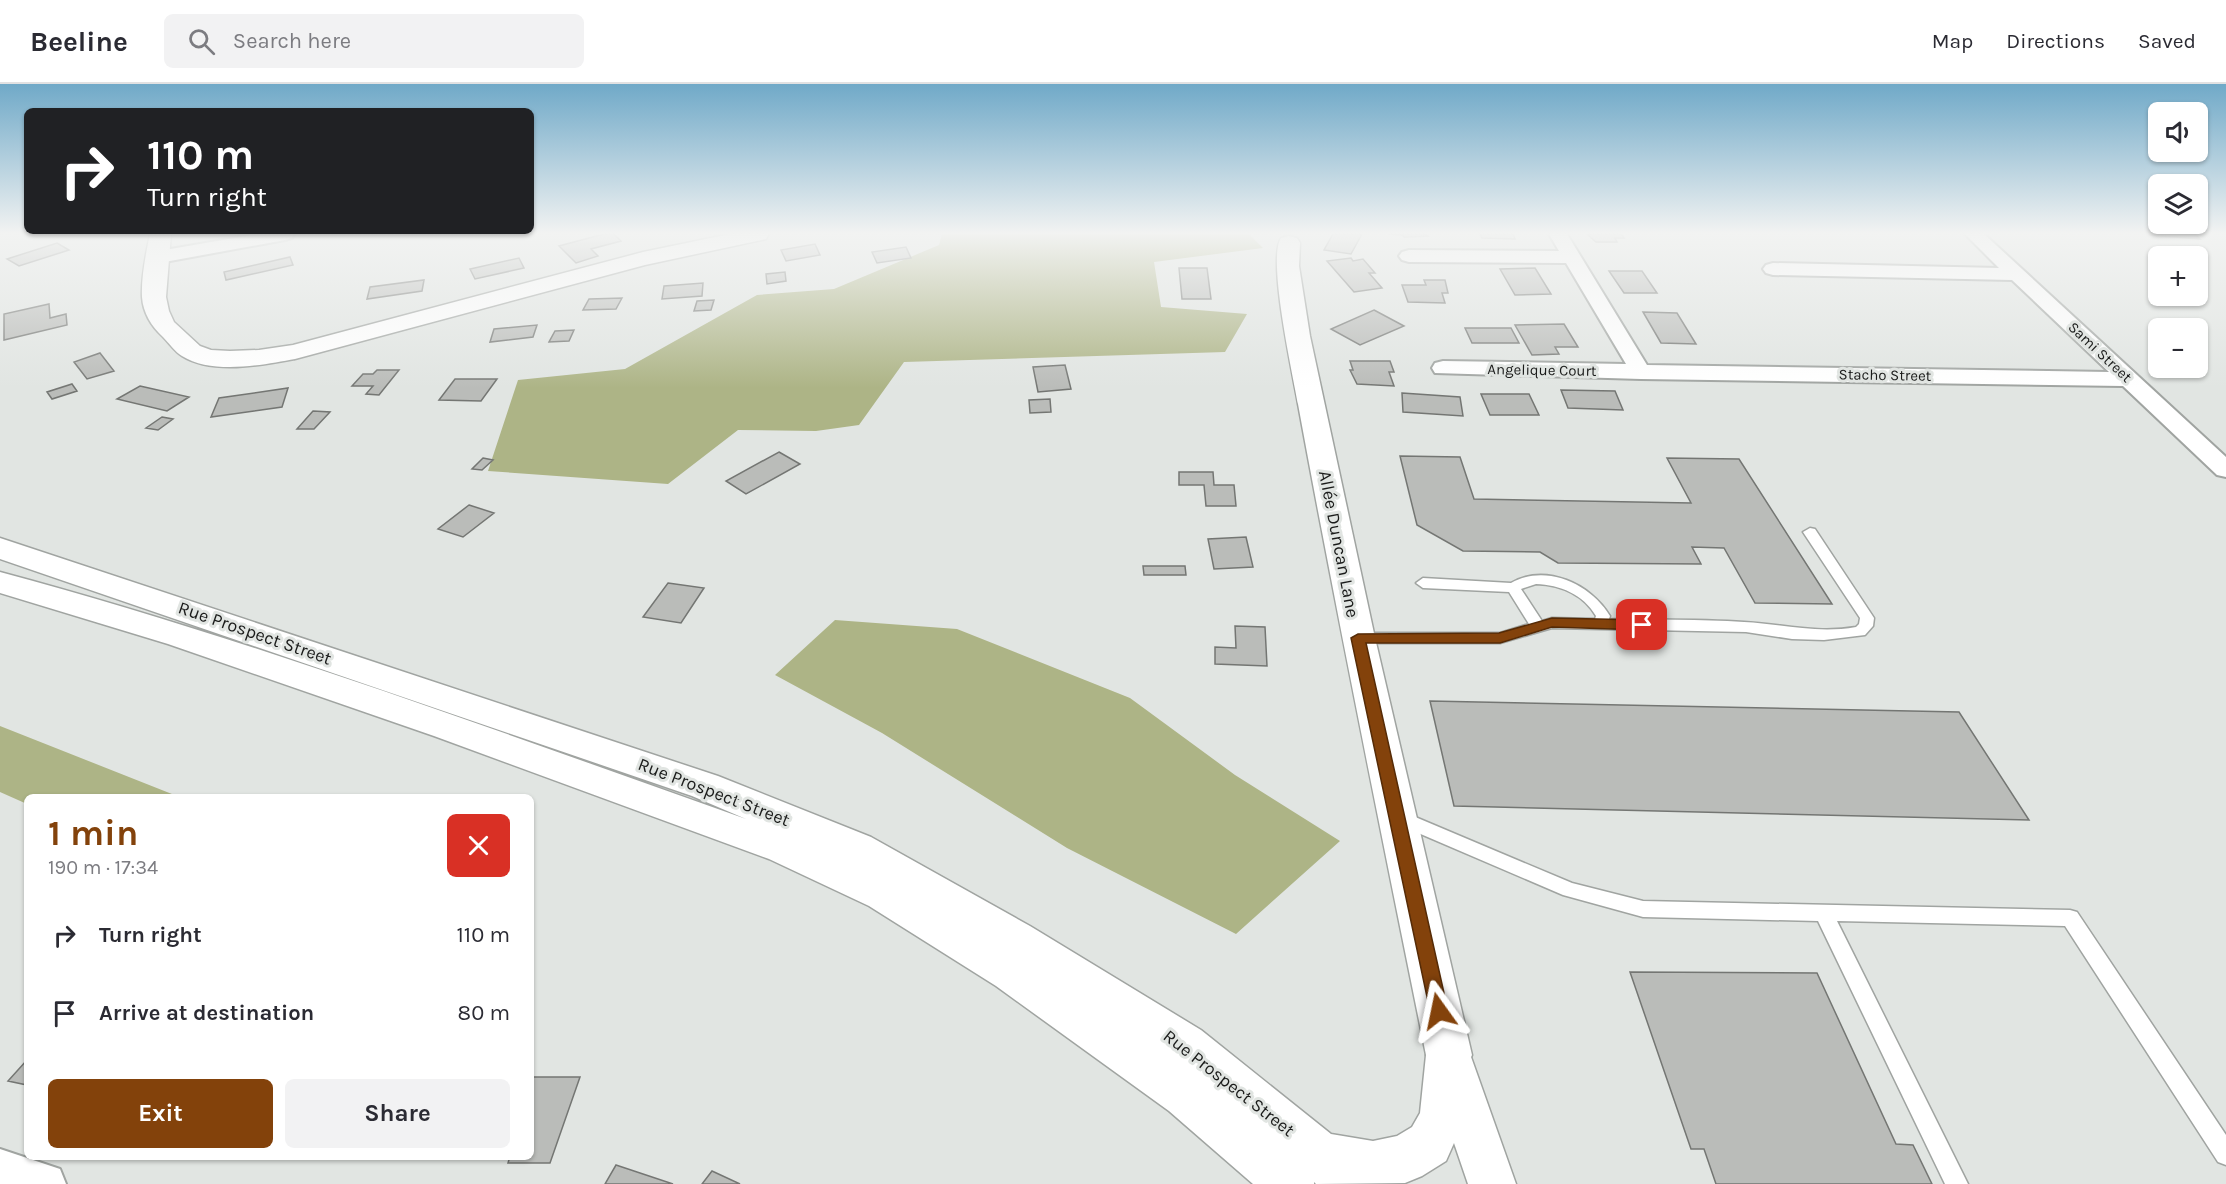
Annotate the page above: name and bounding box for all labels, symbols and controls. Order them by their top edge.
search box [164,14,584,68]
text: Beeline [30,25,128,58]
icon: search [185,25,218,58]
text: Search here [233,28,351,54]
text: Map [1932,29,1973,53]
text: Directions [2006,29,2105,53]
text: Saved [2138,29,2196,53]
map controls [2148,102,2208,378]
button: sound [2148,102,2208,162]
text: 110 m [147,130,254,180]
icon: right [48,132,126,210]
button: layers [2148,174,2208,234]
text: Turn right [147,181,267,213]
button: + [2148,246,2208,306]
street label: Sami Street [2064,318,2136,386]
button: − [2148,318,2208,378]
street label: Angelique Court [1487,360,1597,380]
street label: Stacho Street [1838,365,1932,385]
street label: Allée Duncan Lane [1314,468,1364,620]
street label: Rue Prospect Street [175,596,335,670]
pin [1616,599,1667,650]
icon: arrive [1625,608,1658,641]
street label: Rue Prospect Street [635,753,793,831]
text: 1 min [48,812,138,854]
button: close [447,814,510,877]
text: 190 m · 17:34 [48,856,158,879]
icon: right [48,919,81,952]
text: Turn right [99,922,202,948]
text: 110 m [457,922,510,948]
position arrow [1407,979,1471,1043]
icon: arrive [48,997,81,1030]
text: Arrive at destination [99,1000,314,1026]
text: 80 m [458,1000,510,1026]
street label: Rue Prospect Street [1159,1025,1299,1141]
button: Exit [48,1079,273,1148]
button: Share [285,1079,510,1148]

